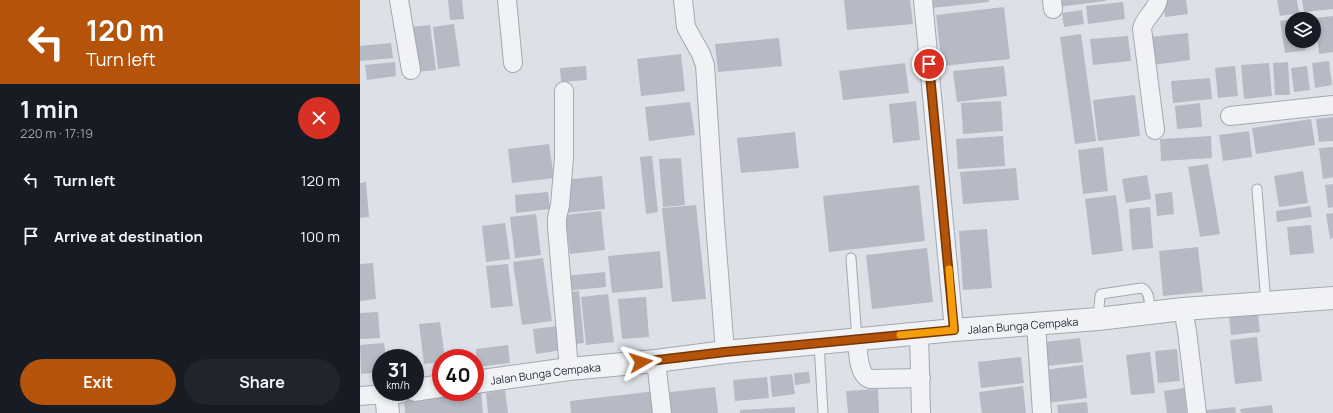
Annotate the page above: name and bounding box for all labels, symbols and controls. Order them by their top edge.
text: 120 m [86,11,164,49]
map controls [1285,12,1321,48]
button: layers [1285,12,1321,48]
icon: left [20,16,72,68]
text: Turn left [86,47,156,71]
pin [912,47,946,81]
icon: arrive [918,53,940,75]
text: 1 min [20,92,79,125]
button: close [298,97,340,139]
text: 220 m · 17:19 [20,124,93,142]
icon: left [20,169,42,191]
text: Turn left [54,170,116,191]
text: 120 m [301,170,340,191]
icon: arrive [20,225,42,247]
text: Arrive at destination [54,226,203,247]
text: 100 m [300,226,340,247]
street label: Jalan Bunga Cempaka [967,313,1079,336]
position arrow [620,341,662,383]
speed limit sign: 40 [432,349,484,401]
text: 31 [388,356,408,383]
button: Exit [20,359,176,405]
button: Share [184,359,340,405]
street label: Jalan Bunga Cempaka [489,359,601,387]
text: km/h [386,378,410,392]

